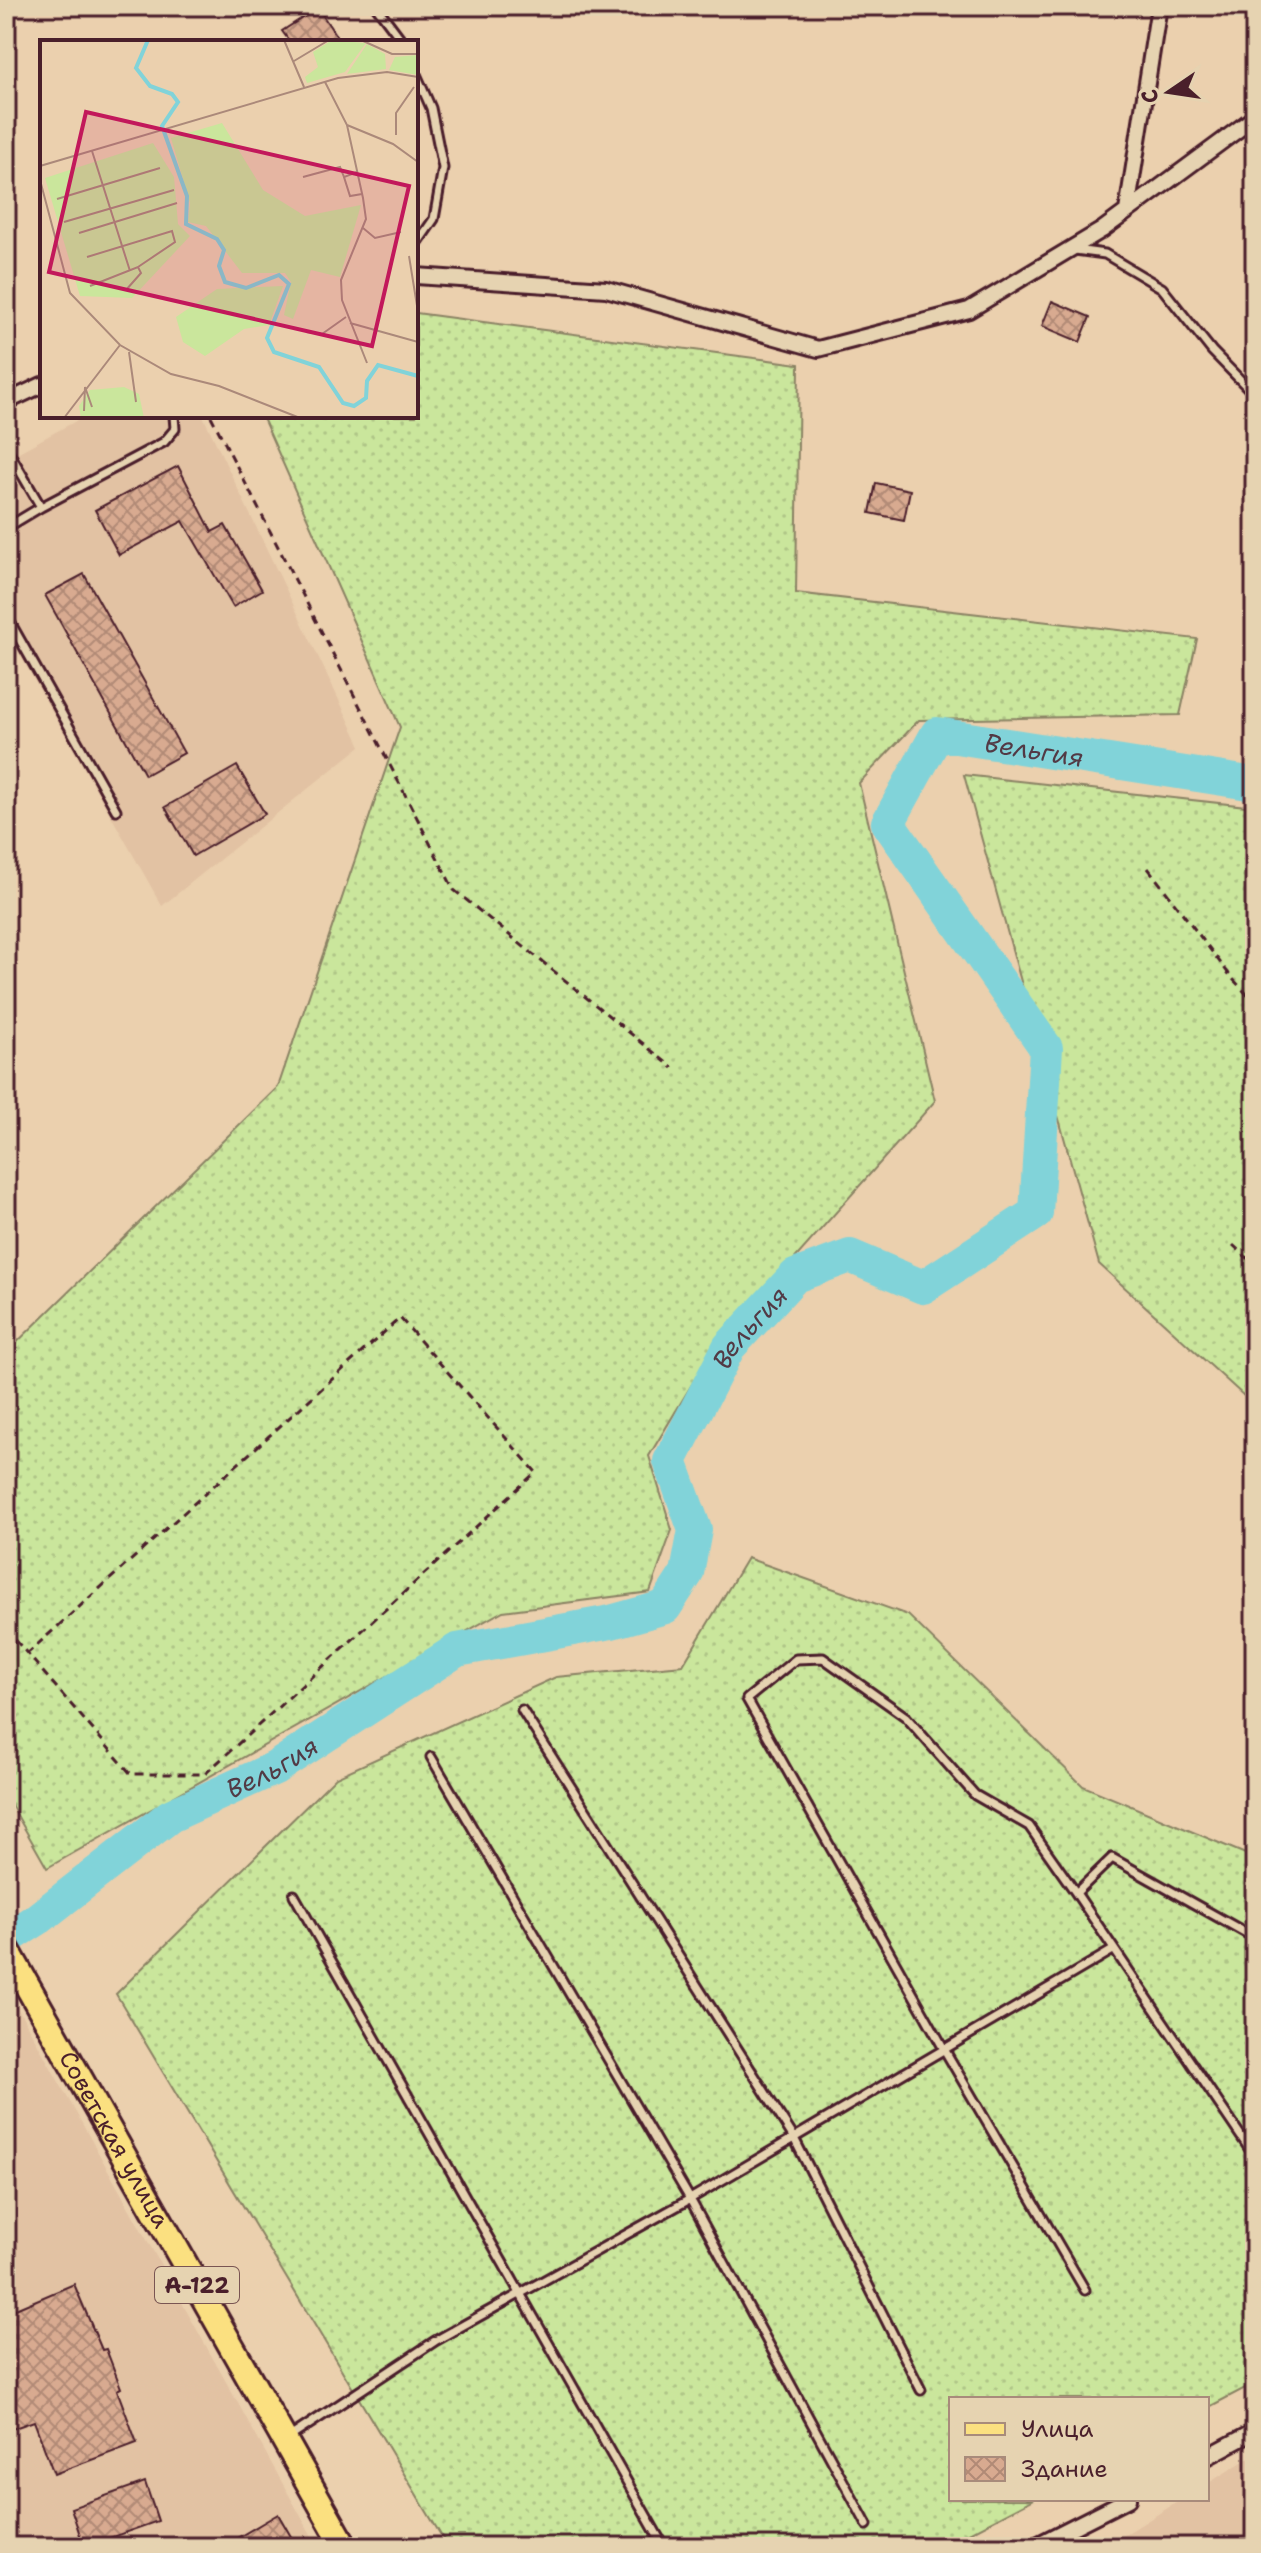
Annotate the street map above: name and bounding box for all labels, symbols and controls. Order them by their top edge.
inset map [40,40,418,418]
north arrow [1129,52,1209,132]
text: С [1134,87,1166,106]
water label: Вельгия [982,724,1086,774]
water label: Вельгия [703,1278,795,1375]
water label: Вельгия [220,1728,324,1806]
street label: Советская улица [52,2045,177,2234]
road number: А-122 [155,2267,239,2303]
legend [949,2397,1209,2501]
text: Улица [1021,2413,1094,2445]
text: Здание [1021,2453,1108,2485]

